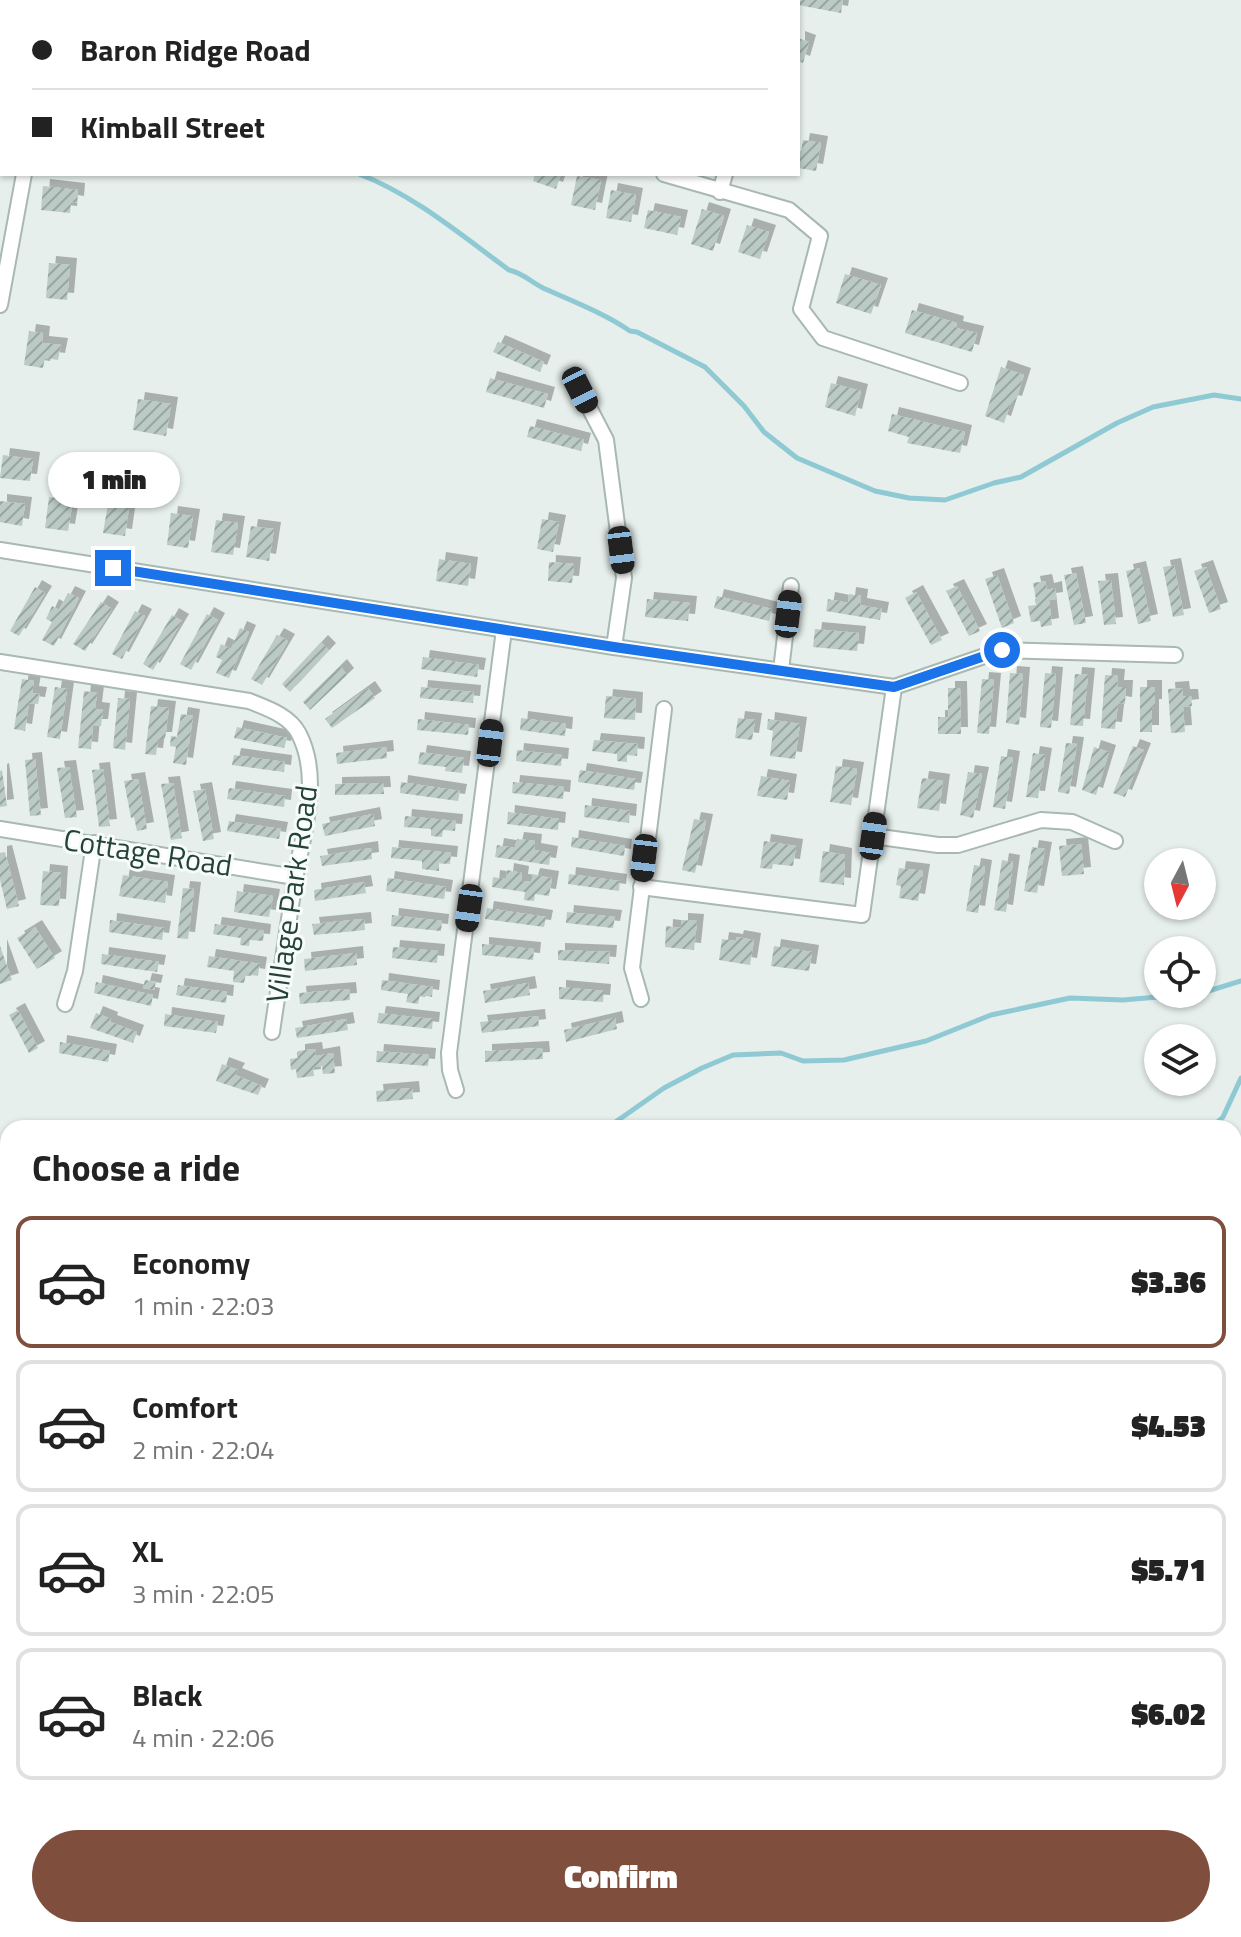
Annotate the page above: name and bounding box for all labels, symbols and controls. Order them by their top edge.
text: Baron Ridge Road [80,27,311,73]
text: Kimball Street [80,104,265,150]
car [558,363,602,417]
callout: 1 min [47,452,179,508]
text: 1 min [82,460,146,499]
car [606,525,636,575]
route end [95,550,131,586]
car [773,589,803,639]
route start [984,632,1020,668]
car [475,718,505,768]
street label: Village Park Road [253,782,329,1006]
car [858,811,888,861]
street label: Cottage Road [60,816,236,888]
car [629,833,659,883]
north arrow [1144,848,1216,920]
map controls [1144,848,1216,1096]
car [454,883,484,933]
button: locate [1144,936,1216,1008]
button: layers [1144,1024,1216,1096]
text: Choose a ride [32,1140,240,1195]
text: Economy [132,1240,250,1286]
icon: car [36,1246,108,1318]
text: $3.36 [1132,1259,1206,1305]
text: 1 min · 22:03 [132,1286,275,1325]
text: Comfort [132,1384,238,1430]
icon: car [36,1390,108,1462]
text: $4.53 [1132,1403,1206,1449]
text: 2 min · 22:04 [132,1430,275,1469]
text: XL [132,1528,163,1574]
icon: car [36,1534,108,1606]
text: $5.71 [1132,1547,1206,1593]
text: 3 min · 22:05 [132,1574,275,1613]
text: Black [132,1672,203,1718]
icon: car [36,1678,108,1750]
text: $6.02 [1132,1691,1206,1737]
text: 4 min · 22:06 [132,1718,275,1757]
button: Confirm [32,1830,1210,1922]

